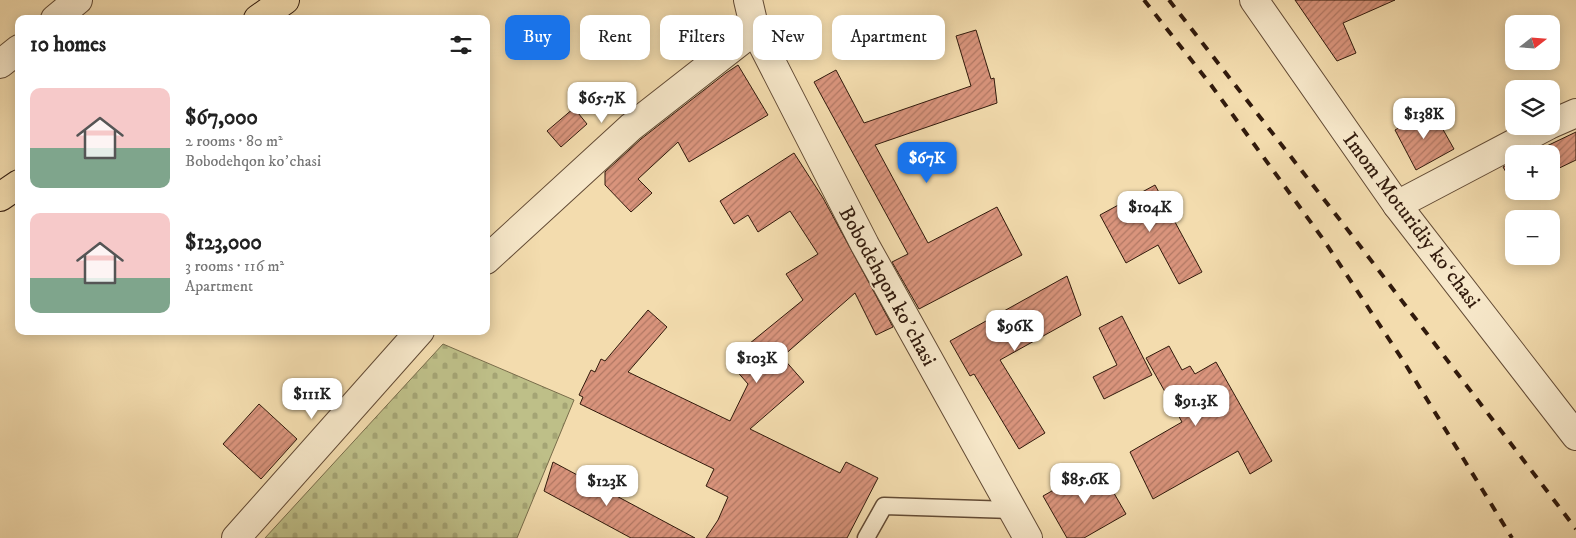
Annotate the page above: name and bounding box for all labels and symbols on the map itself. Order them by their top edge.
north arrow [1505,15,1560,70]
pin: $65.7K [561,82,643,124]
pin: $138K [1389,98,1459,140]
street label: Imom Moturidiy koʻchasi [1337,128,1486,314]
pin: $67K [897,142,957,184]
pin: $104K [1115,190,1185,233]
street label: Bobodehqon koʼchasi [832,202,942,371]
pin: $96K [985,310,1045,352]
pin: $103K [722,342,792,384]
pin: $111K [277,378,347,420]
pin: $91.3K [1155,384,1237,427]
pin: $85.6K [1044,462,1126,505]
pin: $123K [572,464,642,507]

